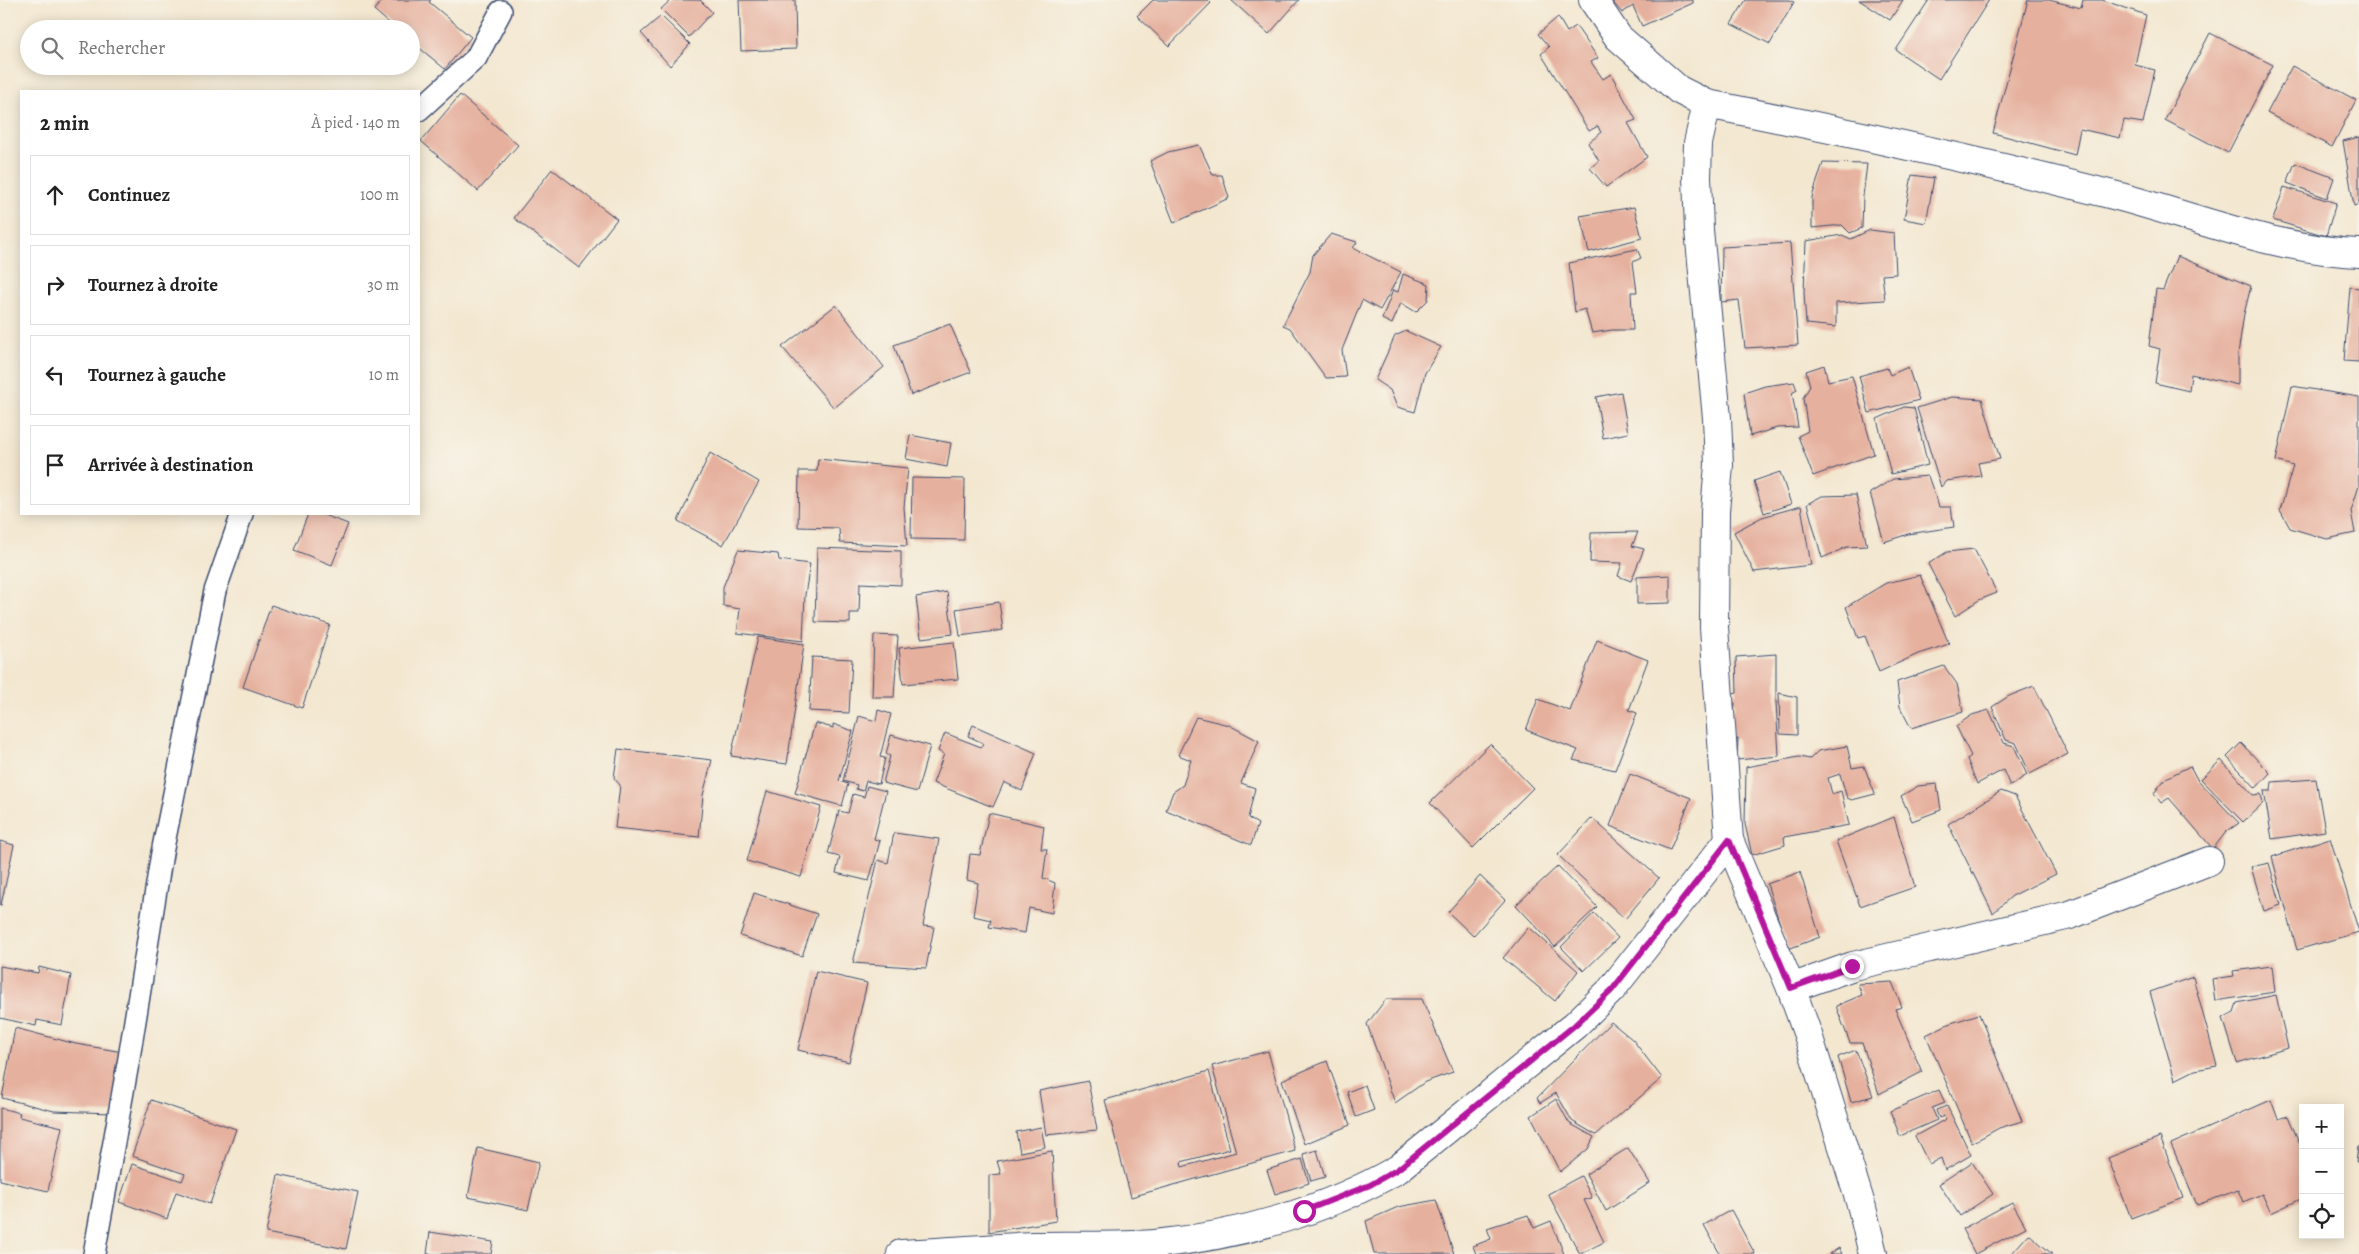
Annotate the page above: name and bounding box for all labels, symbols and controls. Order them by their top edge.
search box [20,20,420,75]
icon: search [38,34,66,62]
text: Rechercher [78,35,165,61]
text: 2 min [40,109,89,137]
text: À pied · 140 m [312,112,400,134]
icon: ahead [41,181,69,209]
text: Continuez [88,182,170,208]
text: 100 m [360,184,399,206]
icon: right [41,271,69,299]
text: Tournez à droite [88,272,218,298]
text: 30 m [367,274,399,296]
icon: left [41,361,69,389]
text: Tournez à gauche [88,362,226,388]
text: 10 m [369,364,399,386]
icon: arrive [41,451,69,479]
text: Arrivée à destination [88,452,253,478]
route end [1841,955,1864,978]
map controls [2299,1104,2344,1239]
button: + [2299,1104,2344,1149]
button: − [2299,1149,2344,1194]
button: locate [2299,1194,2344,1239]
route start [1293,1200,1316,1223]

